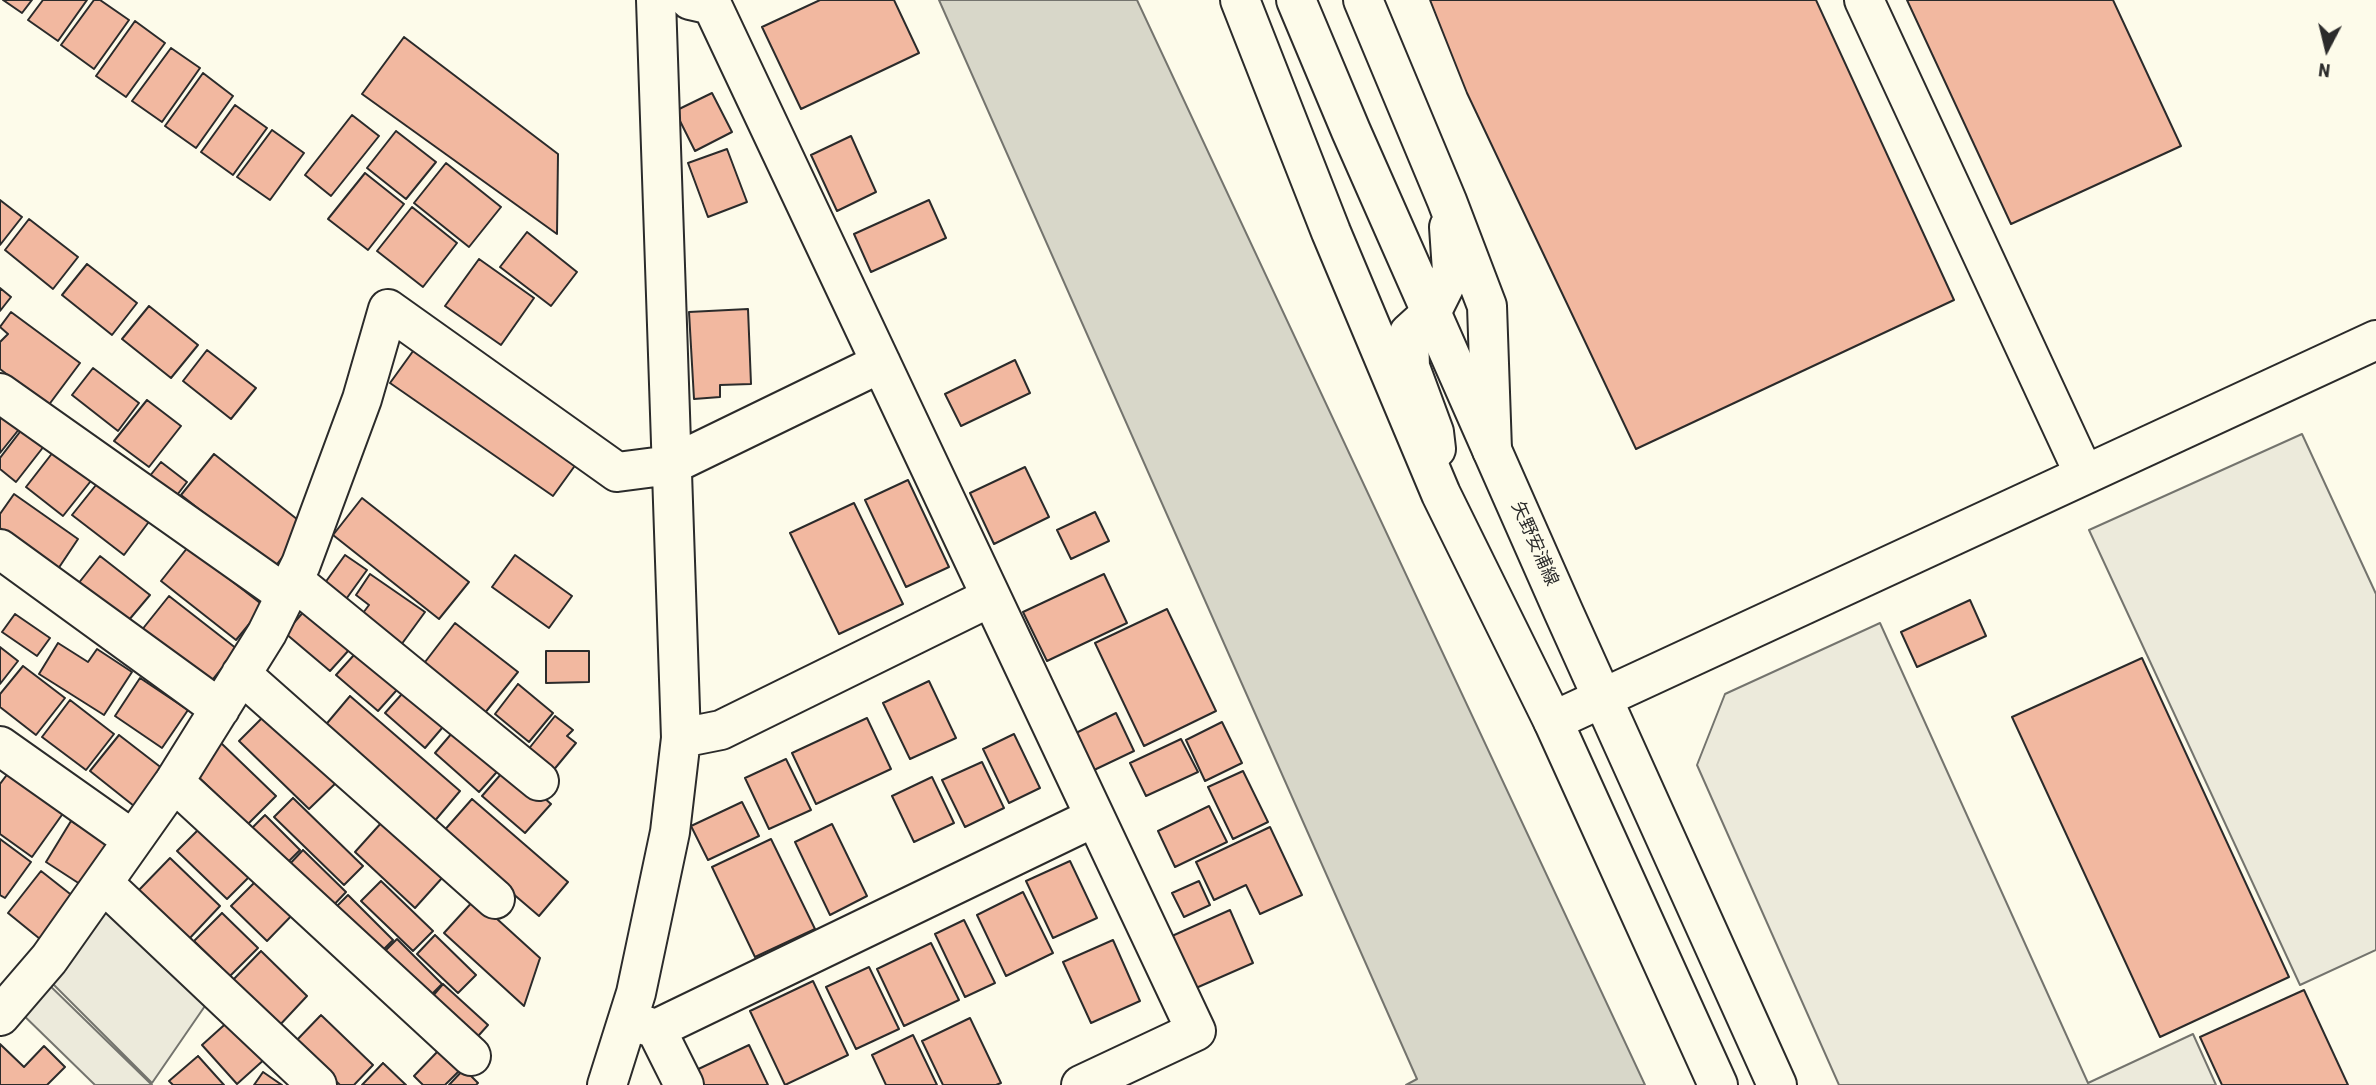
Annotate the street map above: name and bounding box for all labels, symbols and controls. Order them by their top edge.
north arrow [2292,14,2362,84]
text: N [2317,58,2332,82]
street label: 矢野安浦線 [1506,498,1562,590]

